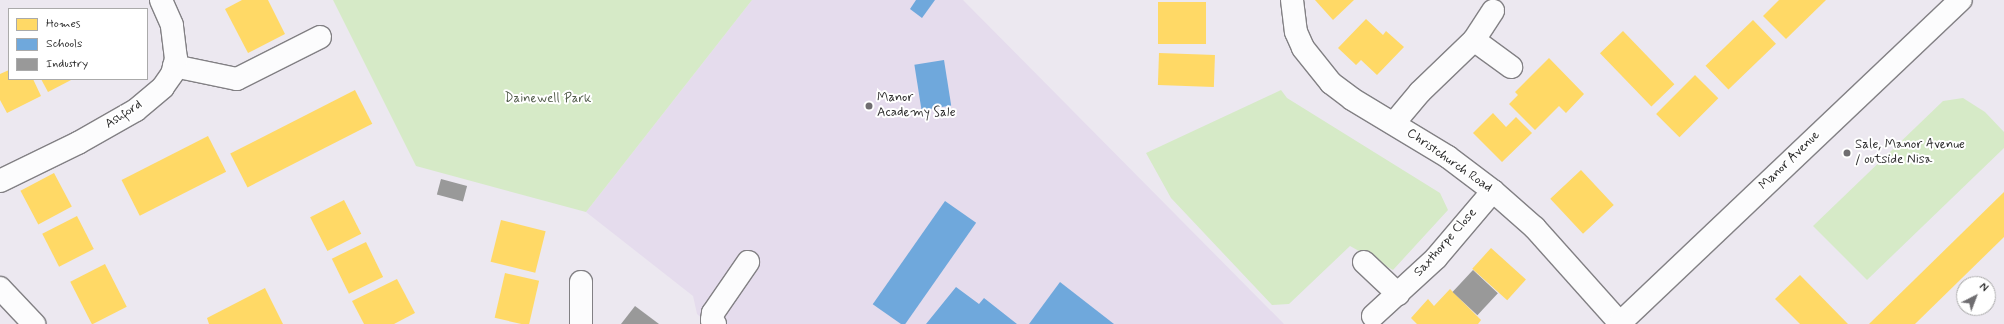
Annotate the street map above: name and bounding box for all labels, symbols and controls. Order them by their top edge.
legend [8,8,148,80]
text: Homes [46,16,81,32]
text: Schools [46,36,82,52]
text: Industry [46,56,88,72]
park label: Dainewell Park [506,91,590,107]
place label: Manor Academy Sale [877,91,957,122]
street label: Ashford [103,97,145,133]
marker: Manor Academy Sale [864,101,874,111]
street label: Christchurch Road [1403,126,1495,196]
street label: Manor Avenue [1756,127,1824,195]
place label: Sale, Manor Avenue / outside Nisa [1855,138,1965,169]
marker: Sale, Manor Avenue / outside Nisa [1842,148,1852,158]
street label: Saxthorpe Close [1411,206,1481,280]
north arrow [1956,276,1996,316]
text: N [1976,280,1991,295]

